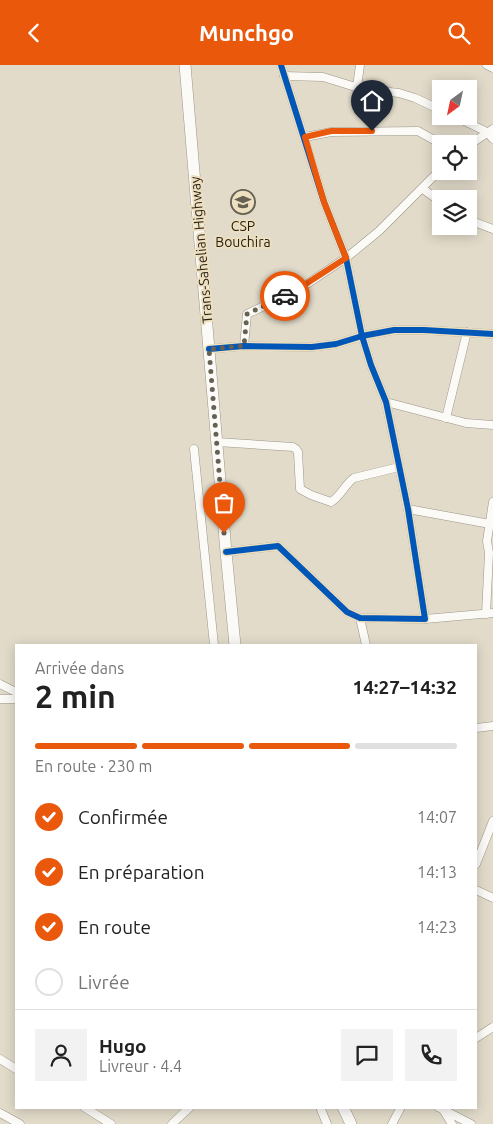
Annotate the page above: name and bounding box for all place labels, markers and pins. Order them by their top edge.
pin [351,80,393,131]
school or university icon: CSP Bouchira [230,189,256,215]
place label: CSP Bouchira [215,218,271,250]
pin [203,482,245,533]

